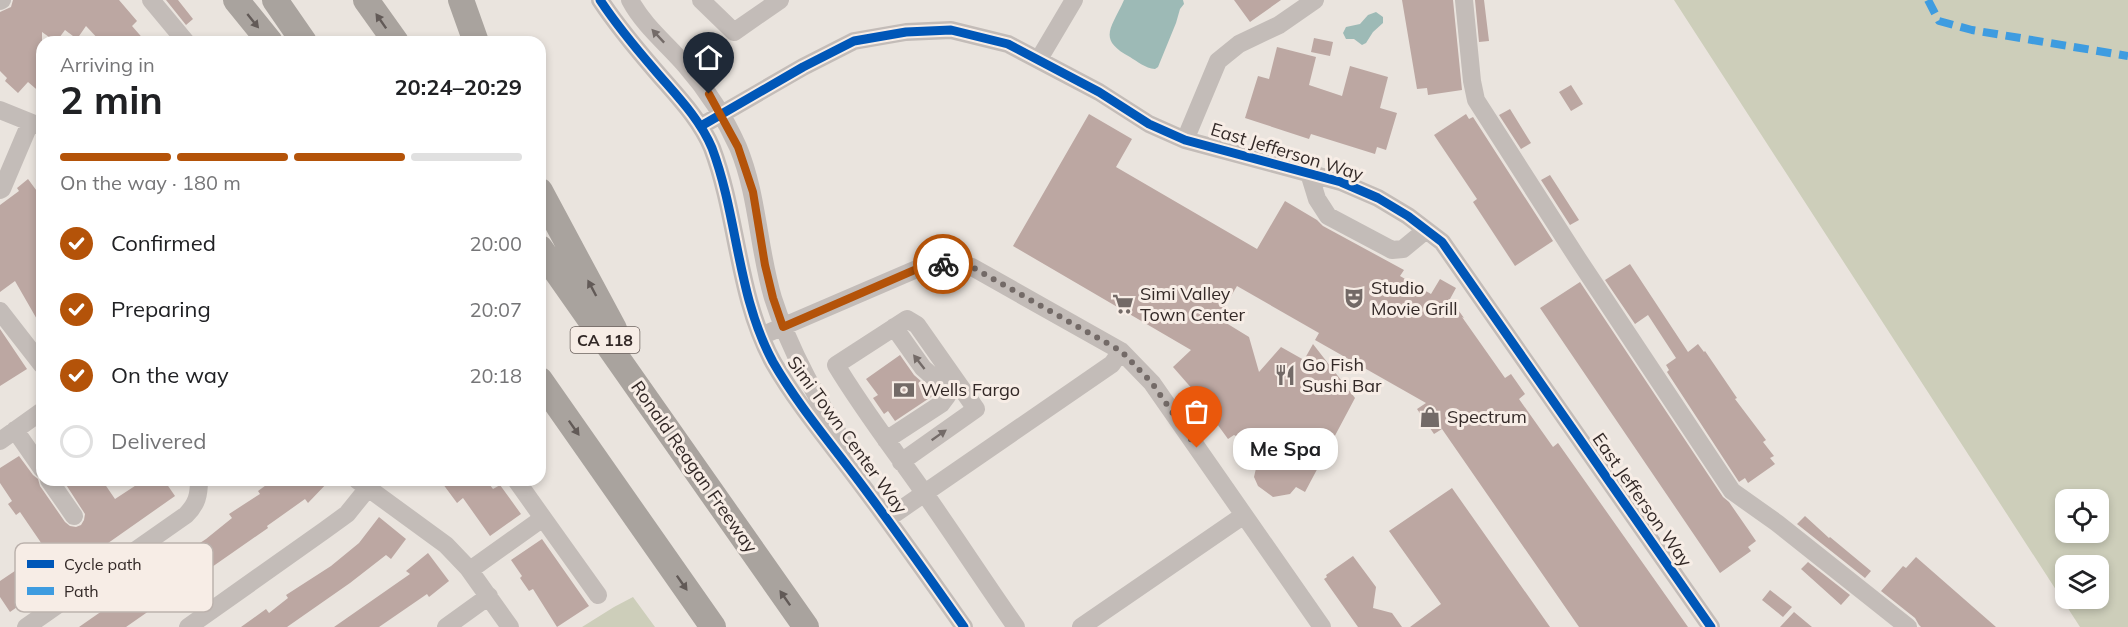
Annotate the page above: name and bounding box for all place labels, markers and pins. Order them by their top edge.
pin [683,32,734,94]
place label: Studio Movie Grill [1371,276,1457,320]
place label: Simi Valley Town Center [1140,282,1246,326]
theatre icon: Studio Movie Grill [1342,286,1366,310]
supermarket icon: Simi Valley Town Center [1111,292,1135,316]
place label: Go Fish Sushi Bar [1302,353,1382,397]
restaurant icon: Go Fish Sushi Bar [1273,363,1297,387]
bank icon: Wells Fargo [892,378,916,402]
place label: Wells Fargo [921,378,1020,401]
pin [1171,386,1222,448]
shop icon: Spectrum [1418,405,1442,429]
place label: Spectrum [1447,405,1527,428]
callout: Me Spa [1233,427,1338,469]

